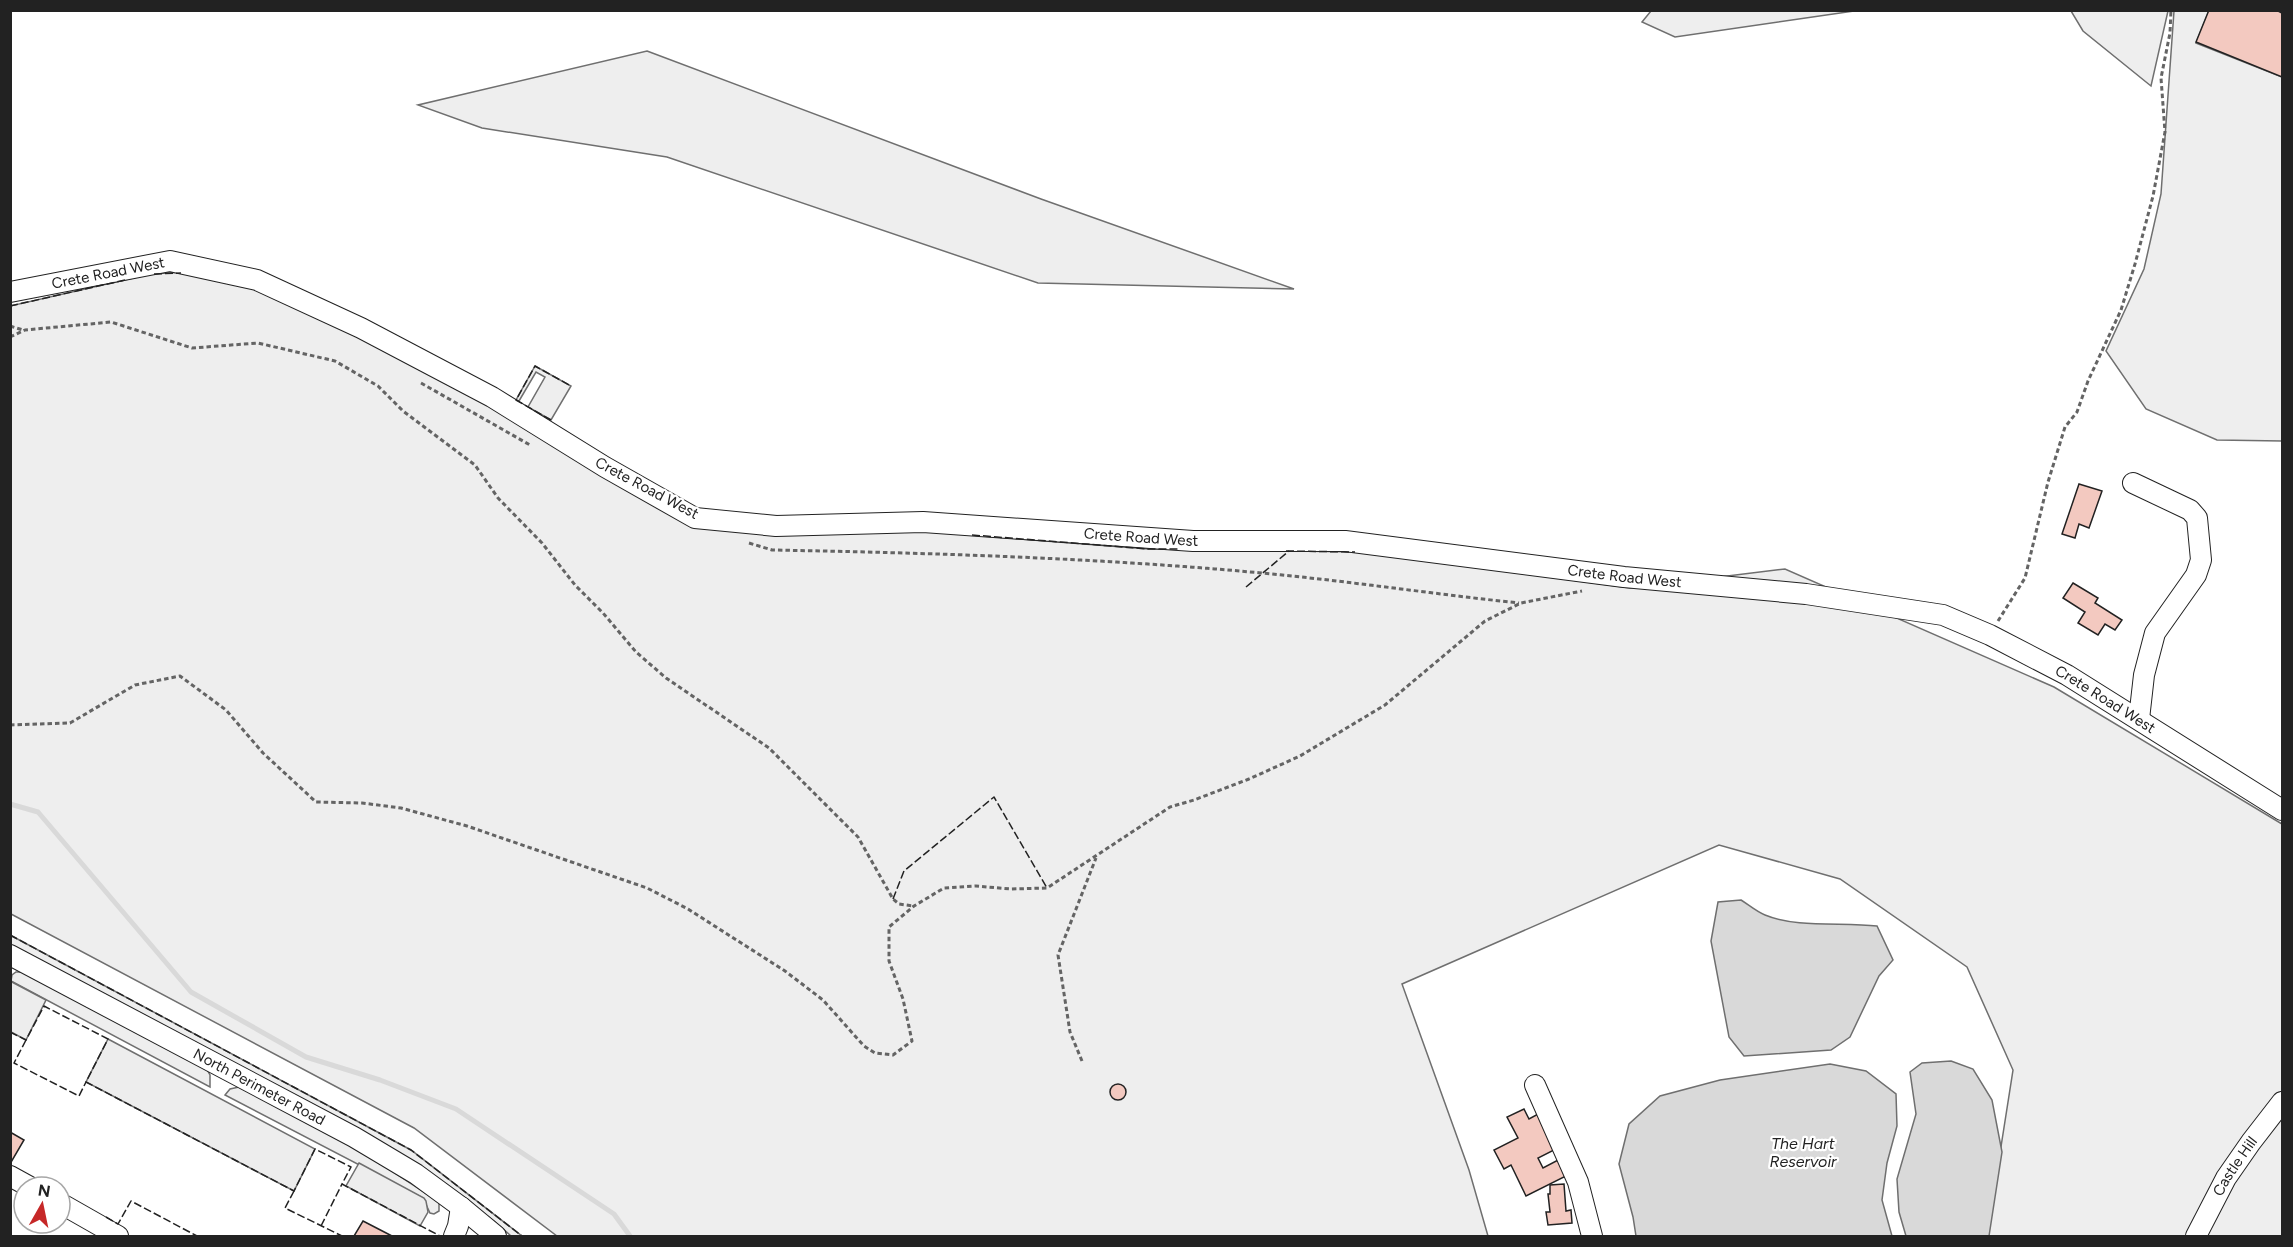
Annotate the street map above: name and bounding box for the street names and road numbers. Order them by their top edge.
street label: Crete Road West [50,253,166,293]
street label: Crete Road West [592,453,702,523]
street label: Crete Road West [1083,524,1199,550]
street label: Crete Road West [1567,561,1683,591]
street label: Crete Road West [2052,661,2159,737]
street label: North Perimeter Road [190,1045,328,1129]
street label: Castle Hill [2209,1133,2261,1199]

